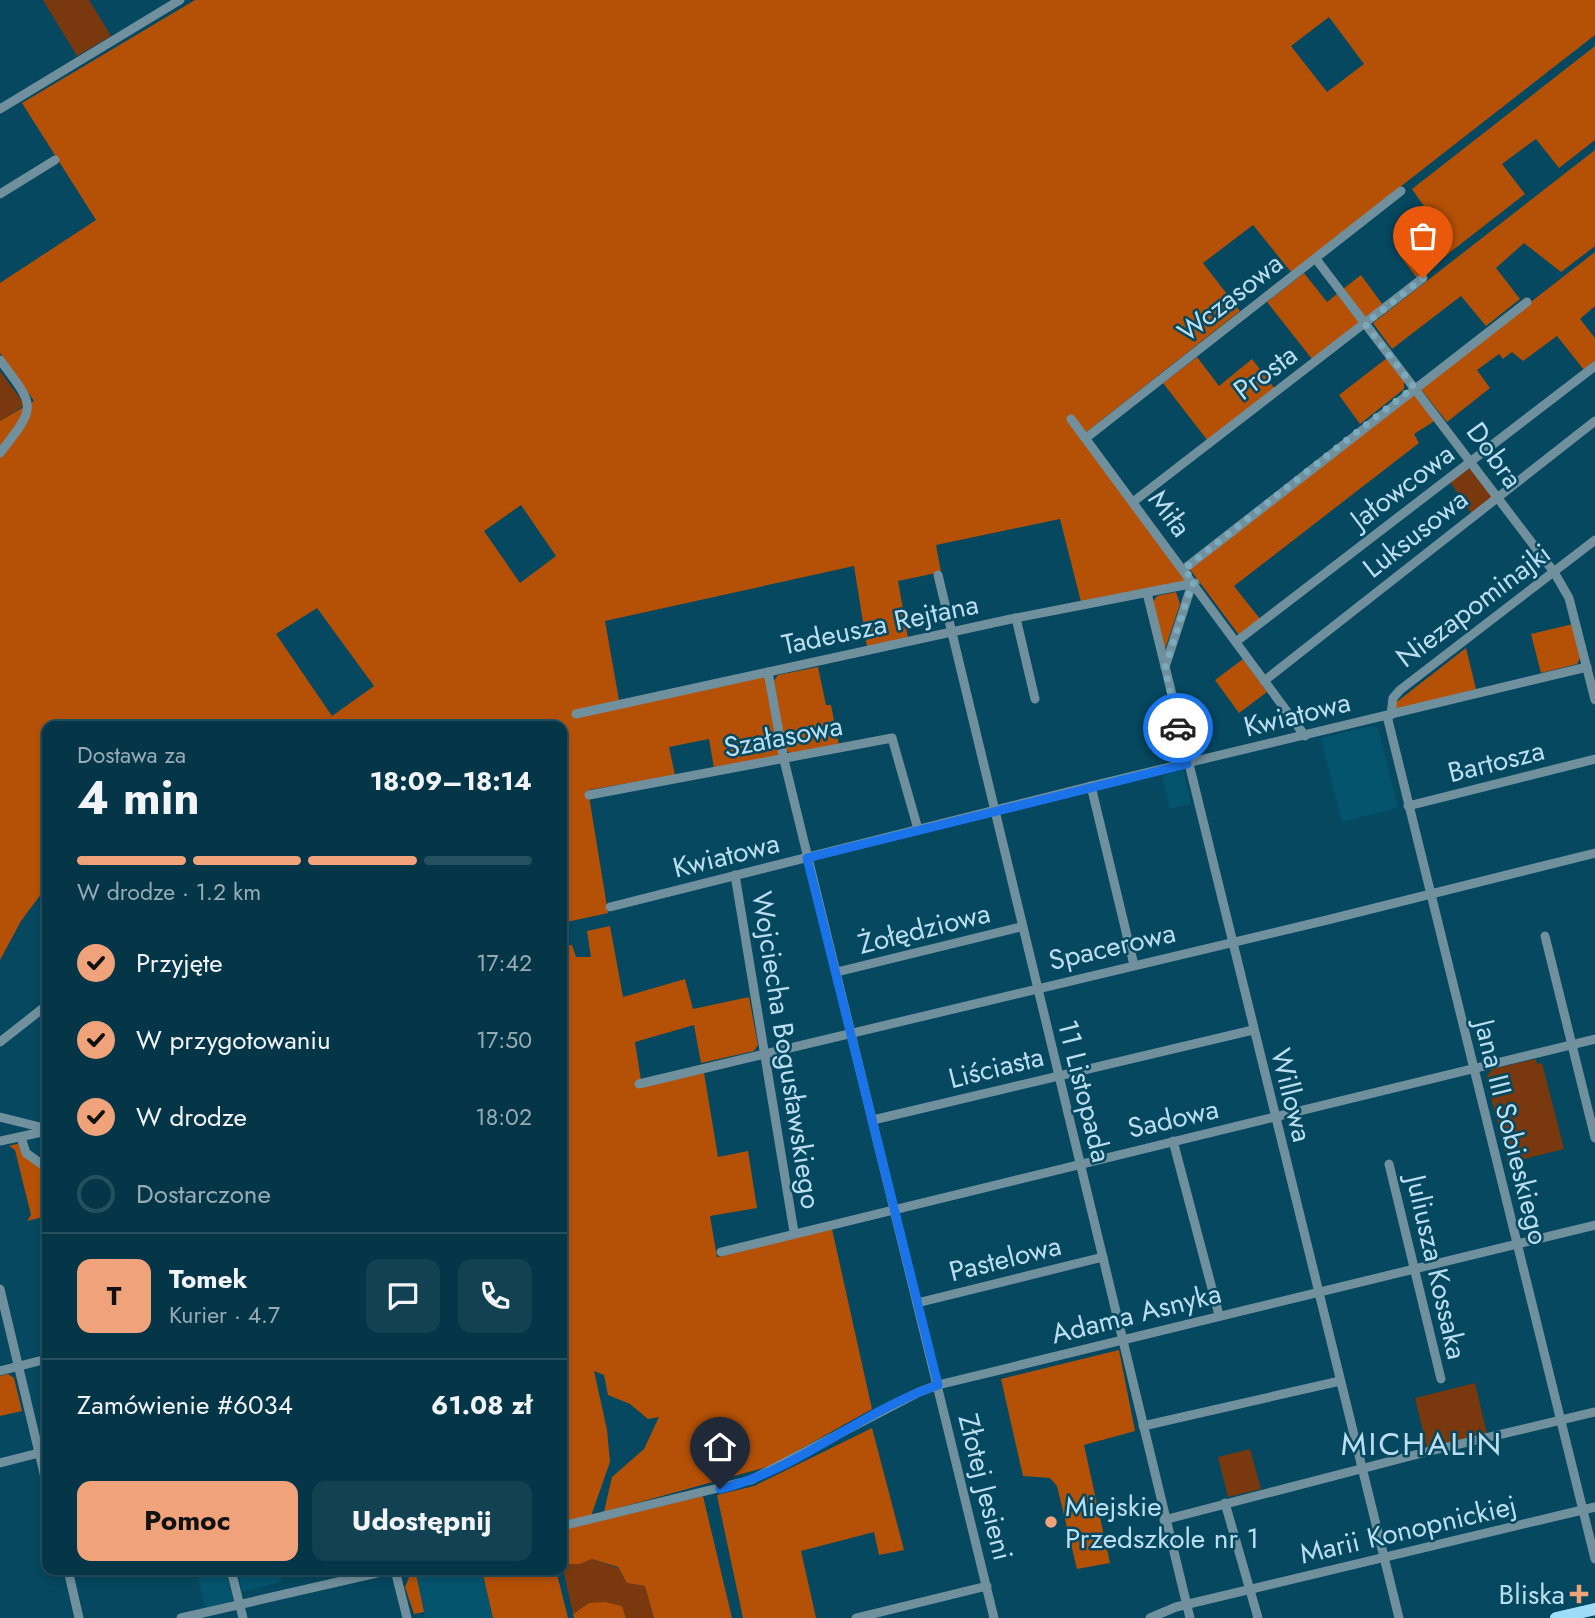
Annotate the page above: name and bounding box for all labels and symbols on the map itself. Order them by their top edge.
pin [1393,206,1453,278]
street label: Wczasowa [1169,243,1292,352]
street label: Prosta [1225,335,1306,410]
street label: Dobra [1456,414,1533,497]
street label: Jałowcowa [1338,434,1463,542]
street label: Luksusowa [1354,479,1477,588]
street label: Miła [1138,481,1201,546]
street label: Niezapominajki [1387,534,1559,677]
street label: Tadeusza Rejtana [778,584,982,665]
street label: Kwiatowa [1240,681,1355,747]
courier [1143,693,1213,763]
street label: Szałasowa [720,705,846,768]
street label: Bartosza [1443,730,1549,793]
street label: Kwiatowa [669,822,784,888]
street label: Wojciecha Bogusławskiego [741,888,832,1212]
street label: Żołędziowa [854,892,995,965]
street label: Spacerowa [1045,912,1180,981]
street label: Jana III Sobieskiego [1463,1011,1559,1249]
street label: 11 Listopada [1047,1016,1122,1167]
street label: Liściasta [944,1036,1048,1099]
street label: Willowa [1260,1044,1323,1146]
street label: Sadowa [1124,1088,1223,1149]
street label: Juliusza Kossaka [1394,1167,1478,1363]
street label: Pastelowa [945,1225,1065,1292]
street label: Adama Asnyka [1047,1273,1226,1354]
street label: Złotej Jesieni [948,1410,1024,1565]
pin [690,1417,750,1489]
district label: MICHALIN [1341,1421,1503,1467]
street label: Marii Konopnickiej [1296,1485,1521,1574]
place label: Miejskie Przedszkole nr 1 [1065,1486,1259,1559]
marker: Miejskie Przedszkole nr 1 [1043,1514,1059,1530]
place label: Bliska [1499,1574,1565,1615]
marker: Bliska [1571,1586,1587,1602]

